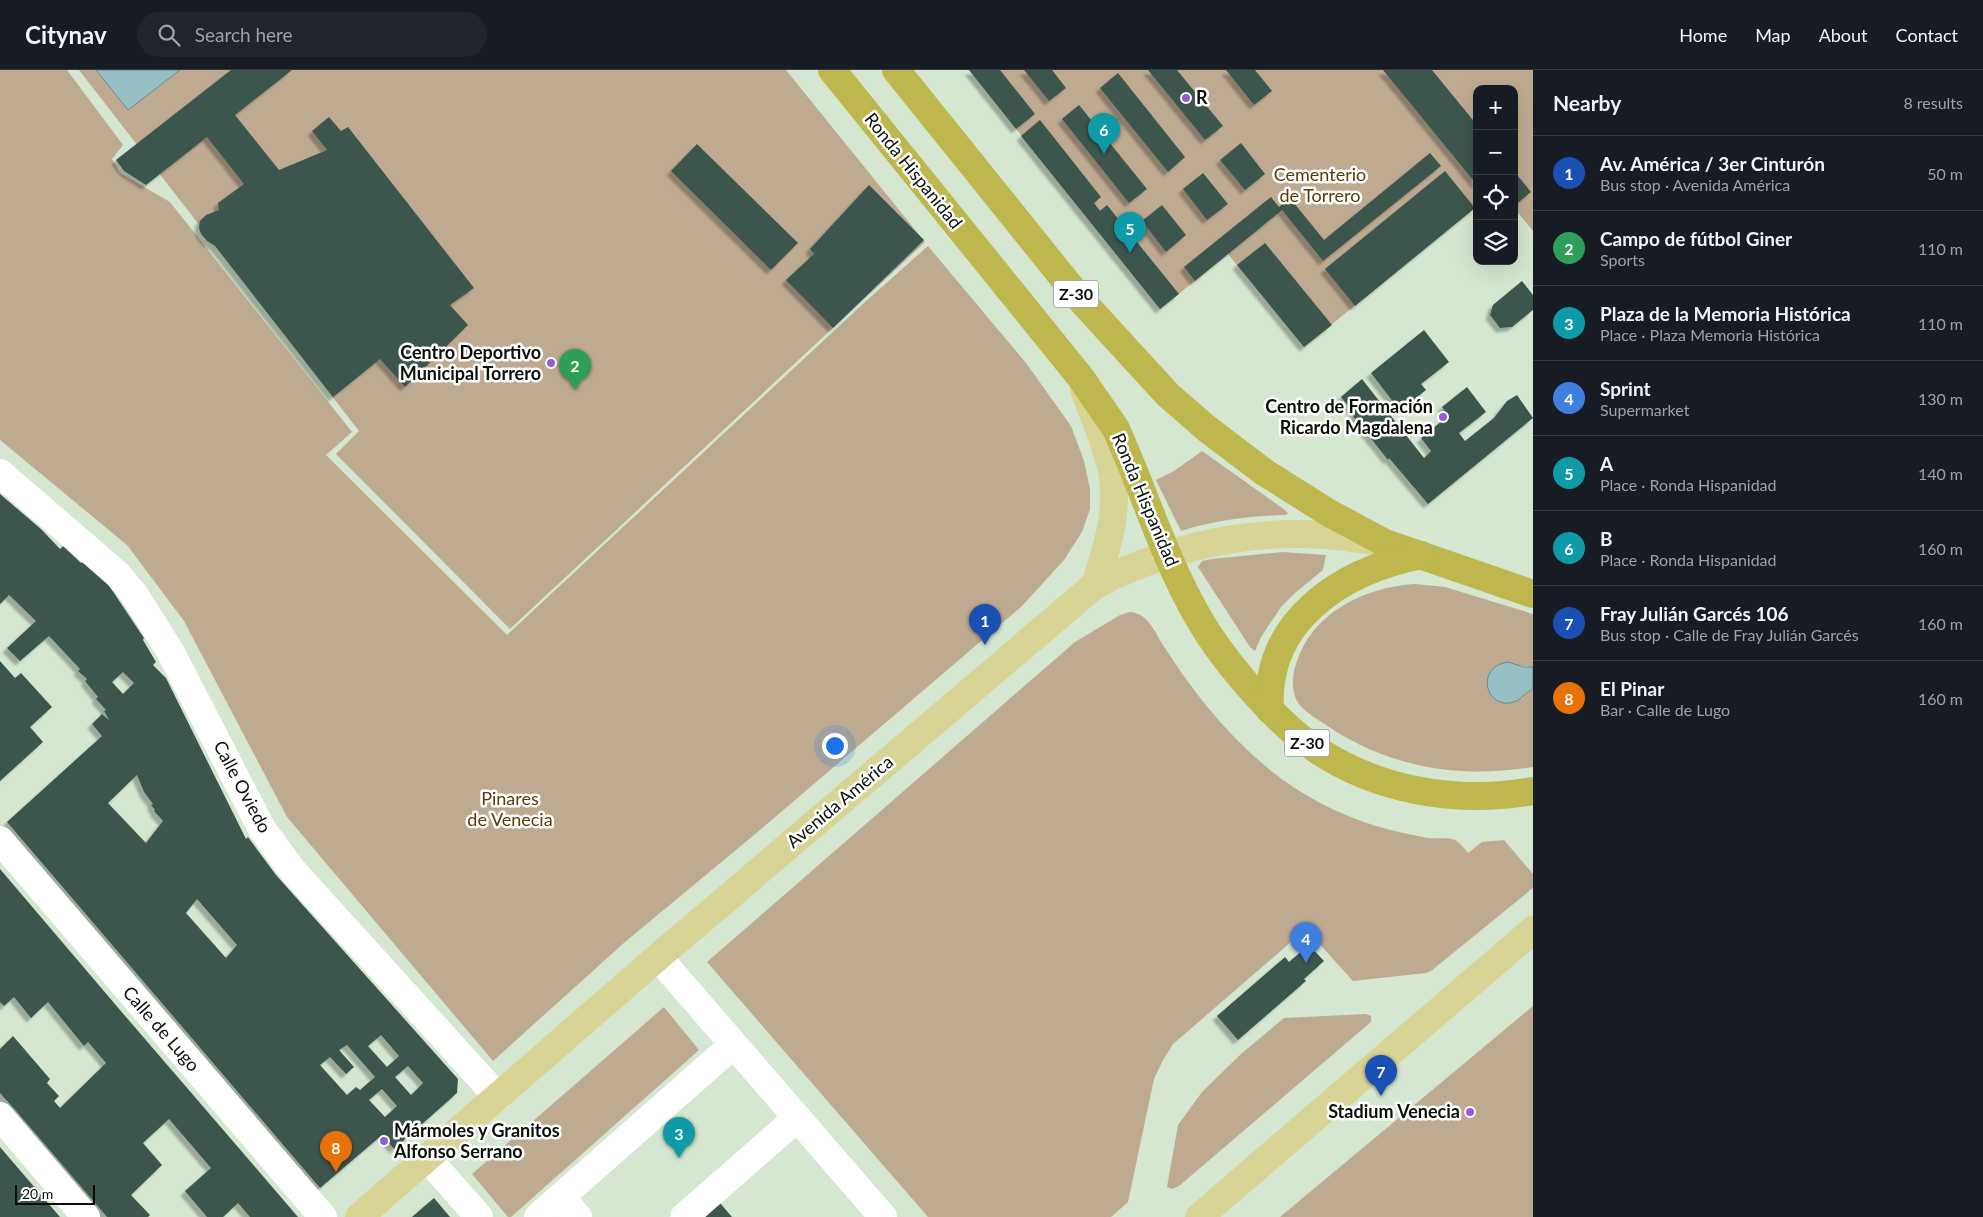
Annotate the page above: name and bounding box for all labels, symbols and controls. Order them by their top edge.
search box [137,12,487,57]
text: Citynav [25,20,107,49]
icon: search [155,21,183,49]
text: Search here [195,23,293,46]
text: Home [1679,24,1727,46]
text: Map [1755,24,1791,46]
text: About [1819,24,1868,46]
text: Contact [1896,24,1958,46]
map controls [1473,85,1518,265]
button: + [1473,85,1518,130]
place label: R [1196,86,1208,108]
text: Nearby [1553,90,1621,115]
marker: R [1180,92,1192,104]
text: 8 results [1903,93,1963,112]
street label: Ronda Hispanidad [860,108,967,233]
pin: 6 [1088,113,1120,154]
button: − [1473,130,1518,175]
text: Av. América / 3er Cinturón [1600,152,1825,175]
park label: Cementerio de Torrero [1274,163,1366,206]
text: 1 [1564,164,1574,183]
text: 50 m [1927,164,1963,183]
button: locate [1473,175,1518,220]
text: Bus stop · Avenida América [1600,175,1790,194]
pin: 5 [1114,212,1146,253]
button: layers [1473,220,1518,265]
text: Campo de fútbol Giner [1600,227,1792,250]
text: 2 [1564,239,1574,258]
text: 110 m [1918,239,1963,258]
text: Sports [1600,250,1645,269]
road number: Z-30 [1054,280,1098,308]
text: Plaza de la Memoria Histórica [1600,302,1851,325]
text: 3 [1564,314,1574,333]
text: 110 m [1918,314,1963,333]
text: Place · Plaza Memoria Histórica [1600,325,1820,344]
place label: Centro Deportivo Municipal Torrero [400,341,541,384]
pin: 2 [559,349,591,390]
marker: Centro Deportivo Municipal Torrero [545,357,557,369]
text: Sprint [1600,377,1651,400]
text: 4 [1564,389,1574,408]
text: 130 m [1918,389,1963,408]
place label: Centro de Formación Ricardo Magdalena [1265,395,1433,438]
text: Supermarket [1600,400,1689,419]
marker: Centro de Formación Ricardo Magdalena [1437,411,1449,423]
street label: Ronda Hispanidad [1108,430,1184,570]
text: A [1600,452,1613,475]
text: 5 [1564,464,1574,483]
text: 140 m [1918,464,1963,483]
text: Place · Ronda Hispanidad [1600,475,1777,494]
text: B [1600,527,1613,550]
text: 6 [1564,539,1574,558]
text: 160 m [1918,539,1963,558]
text: Place · Ronda Hispanidad [1600,550,1777,569]
text: Fray Julián Garcés 106 [1600,602,1788,625]
pin: 1 [969,604,1001,645]
text: 7 [1564,614,1574,633]
text: 160 m [1918,614,1963,633]
text: Bus stop · Calle de Fray Julián Garcés [1600,625,1859,644]
text: El Pinar [1600,677,1664,700]
text: 8 [1564,689,1574,708]
text: 160 m [1918,689,1963,708]
text: Bar · Calle de Lugo [1600,700,1730,719]
road number: Z-30 [1284,730,1330,756]
your location [822,733,848,759]
street label: Calle Oviedo [209,737,276,836]
street label: Avenida América [782,750,897,852]
park label: Pinares de Venecia [467,787,553,830]
pin: 4 [1290,922,1322,963]
street label: Calle de Lugo [119,981,205,1076]
pin: 7 [1365,1055,1397,1096]
place label: Stadium Venecia [1328,1100,1460,1122]
marker: Stadium Venecia [1464,1106,1476,1118]
pin: 3 [663,1117,695,1158]
place label: Mármoles y Granitos Alfonso Serrano [393,1119,560,1162]
pin: 8 [320,1131,352,1172]
marker: Mármoles y Granitos Alfonso Serrano [378,1135,390,1147]
scale bar [15,1182,95,1205]
text: 20 m [22,1185,53,1202]

